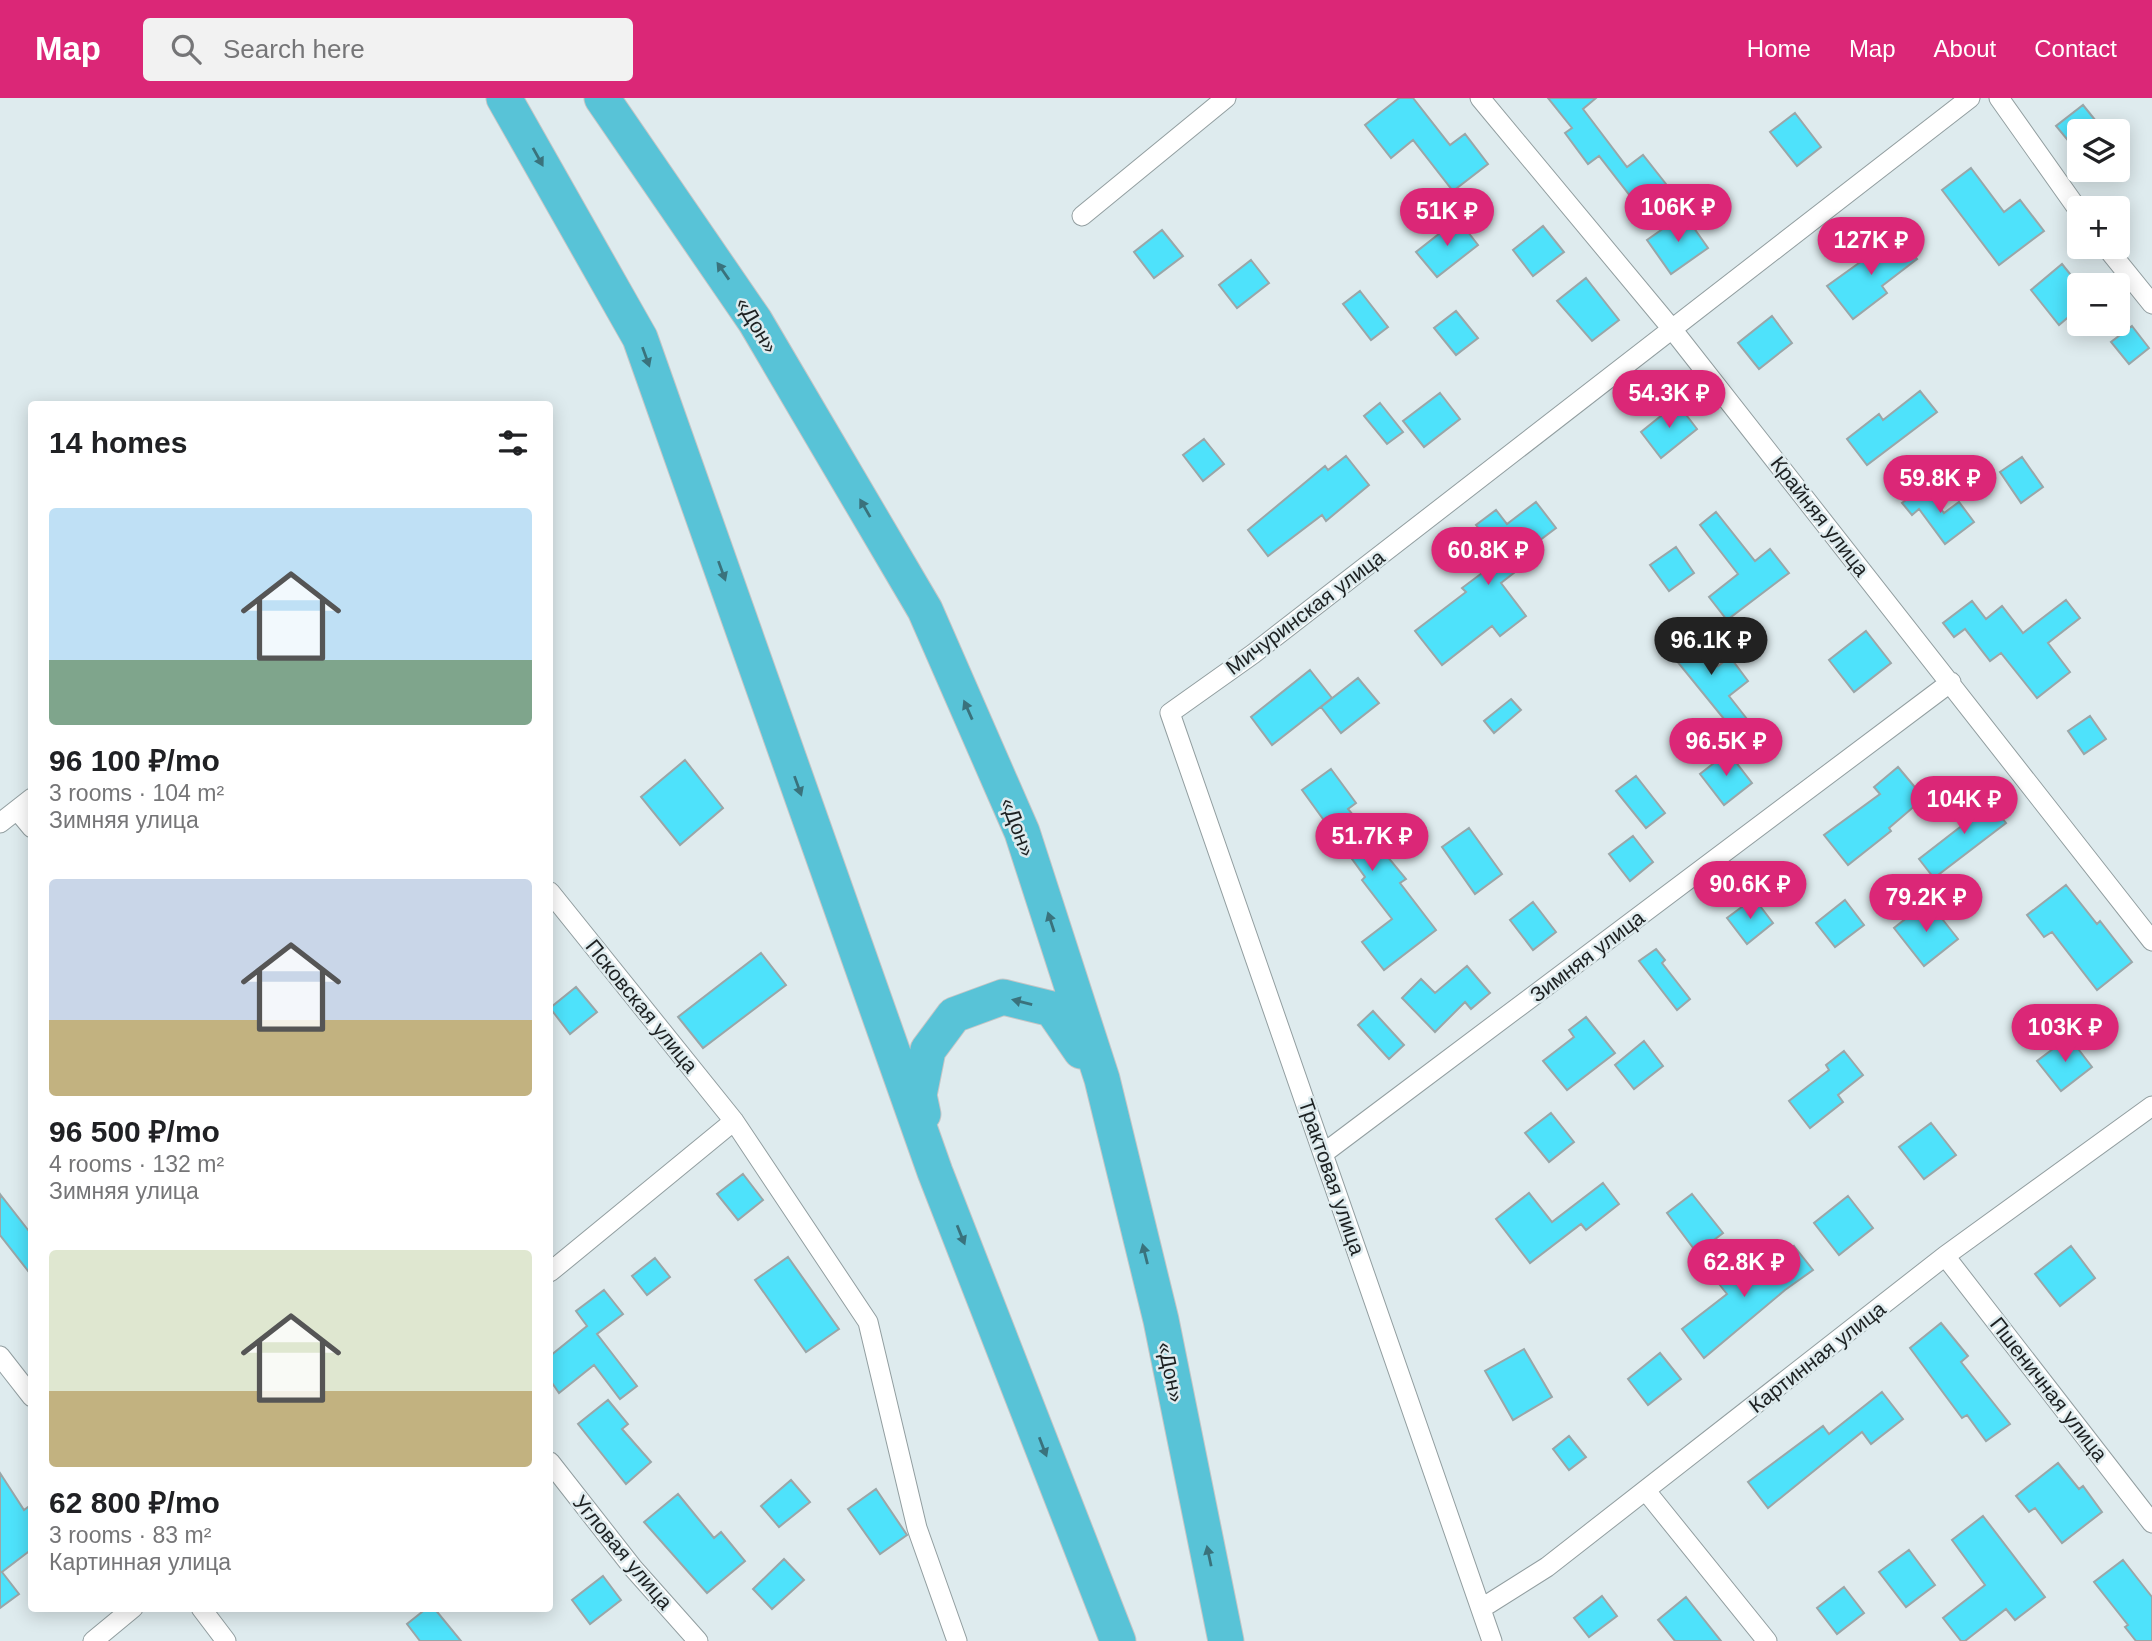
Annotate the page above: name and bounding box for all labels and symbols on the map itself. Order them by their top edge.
one-way arrow [532,148,544,167]
pin: 106K ₽ [1621,184,1735,244]
pin: 51K ₽ [1398,188,1496,248]
pin: 127K ₽ [1814,218,1928,277]
one-way arrow [716,262,730,280]
street label: «Дон» [731,293,783,357]
one-way arrow [641,347,652,368]
pin: 54.3K ₽ [1604,370,1734,430]
street label: Крайняя улица [1766,452,1874,581]
pin: 59.8K ₽ [1875,456,2005,515]
one-way arrow [859,498,871,517]
pin: 60.8K ₽ [1423,528,1553,587]
street label: Мичуринская улица [1221,545,1389,679]
one-way arrow [717,561,728,582]
pin: 96.1K ₽ [1646,618,1776,677]
one-way arrow [963,699,974,720]
pin: 96.5K ₽ [1661,718,1791,778]
one-way arrow [793,775,804,796]
pin: 104K ₽ [1907,776,2021,836]
street label: «Дон» [996,794,1040,860]
pin: 51.7K ₽ [1307,814,1437,873]
pin: 90.6K ₽ [1685,862,1815,921]
pin: 79.2K ₽ [1861,874,1991,934]
street label: Зимняя улица [1525,905,1649,1006]
one-way arrow [1045,911,1056,932]
street label: Псковская улица [581,935,703,1077]
one-way arrow [1010,996,1032,1007]
pin: 103K ₽ [2008,1004,2122,1064]
street label: Трактовая улица [1295,1096,1370,1258]
one-way arrow [955,1225,966,1246]
pin: 62.8K ₽ [1679,1240,1809,1299]
one-way arrow [1139,1243,1150,1265]
street label: Картинная улица [1744,1297,1890,1417]
street label: Пшеничная улица [1986,1313,2112,1466]
street label: «Дон» [1153,1340,1189,1404]
one-way arrow [1038,1437,1049,1458]
street label: Угловая улица [569,1490,677,1614]
one-way arrow [1203,1545,1214,1567]

